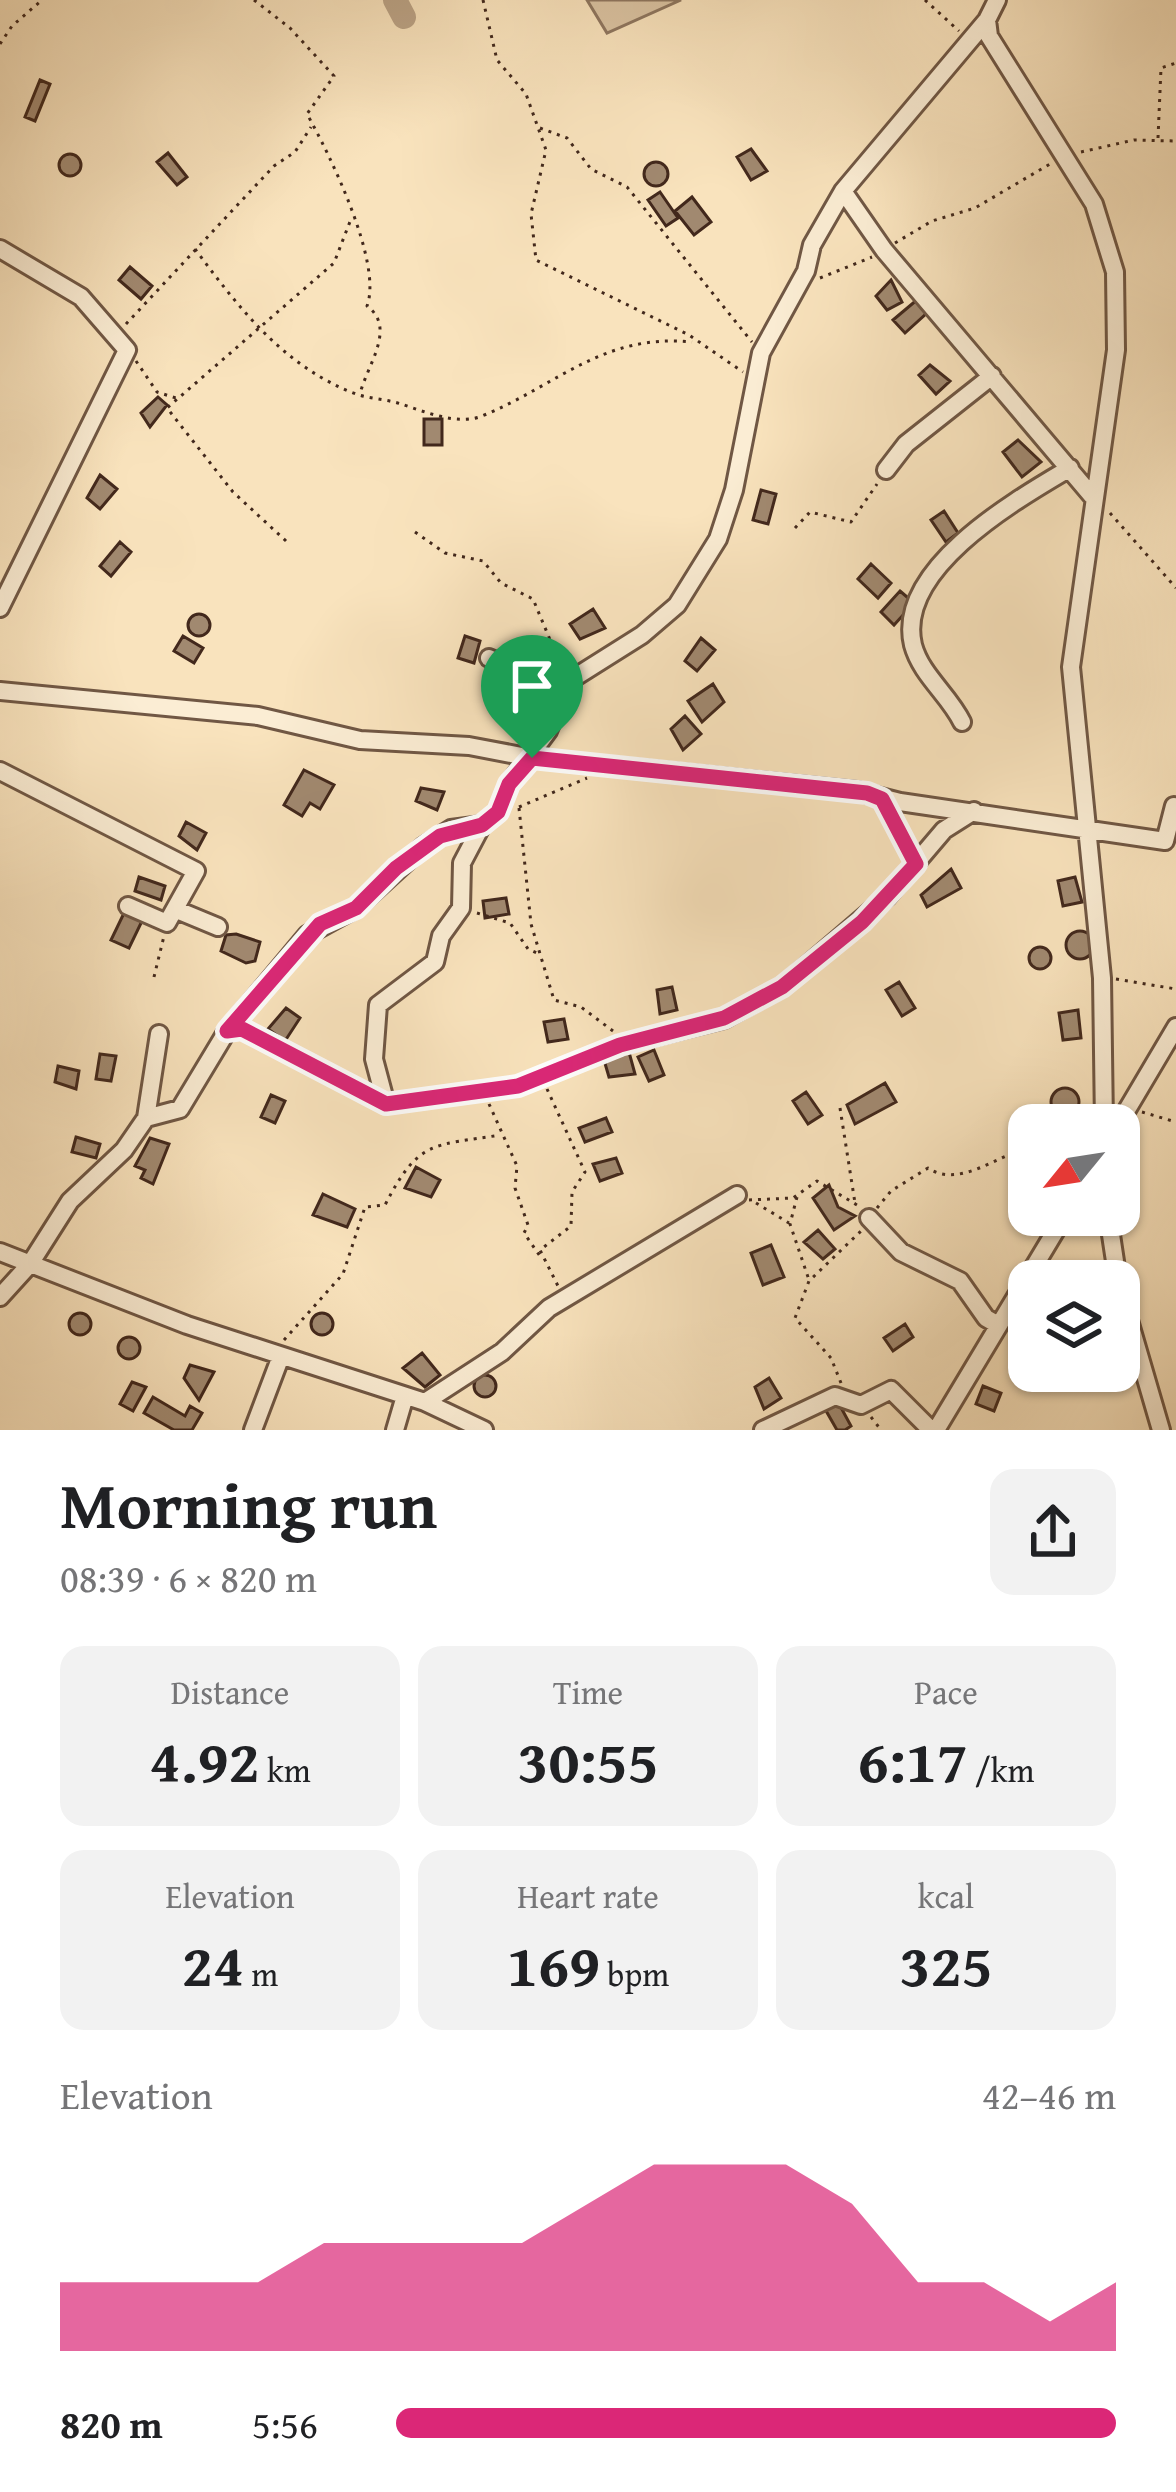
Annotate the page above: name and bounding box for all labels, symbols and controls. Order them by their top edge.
pin [481,635,583,758]
icon: arrive [499,653,565,719]
north arrow [1008,1104,1140,1236]
map controls [1008,1104,1140,1392]
button: layers [1008,1260,1140,1392]
text: Morning run [60,1455,437,1552]
button: share [990,1469,1116,1595]
text: 08:39 · 6 × 820 m [60,1549,317,1606]
text: Distance [171,1668,289,1716]
text: Time [553,1668,623,1716]
text: Pace [914,1668,978,1716]
text: 4.92 [149,1716,260,1804]
text: 30:55 [517,1716,659,1804]
text: 6:17 [858,1716,968,1804]
text: km [260,1746,311,1794]
text: /km [968,1746,1034,1794]
text: Elevation [165,1872,295,1920]
text: Heart rate [517,1872,659,1920]
text: kcal [918,1872,974,1920]
text: 24 [182,1920,244,2008]
text: 169 [507,1920,600,2008]
text: 325 [899,1920,993,2008]
text: m [244,1950,278,1998]
text: bpm [600,1950,669,1998]
text: Elevation [60,2066,213,2123]
text: 42–46 m [982,2066,1116,2123]
text: 820 m [60,2395,163,2452]
text: 5:56 [252,2395,318,2452]

